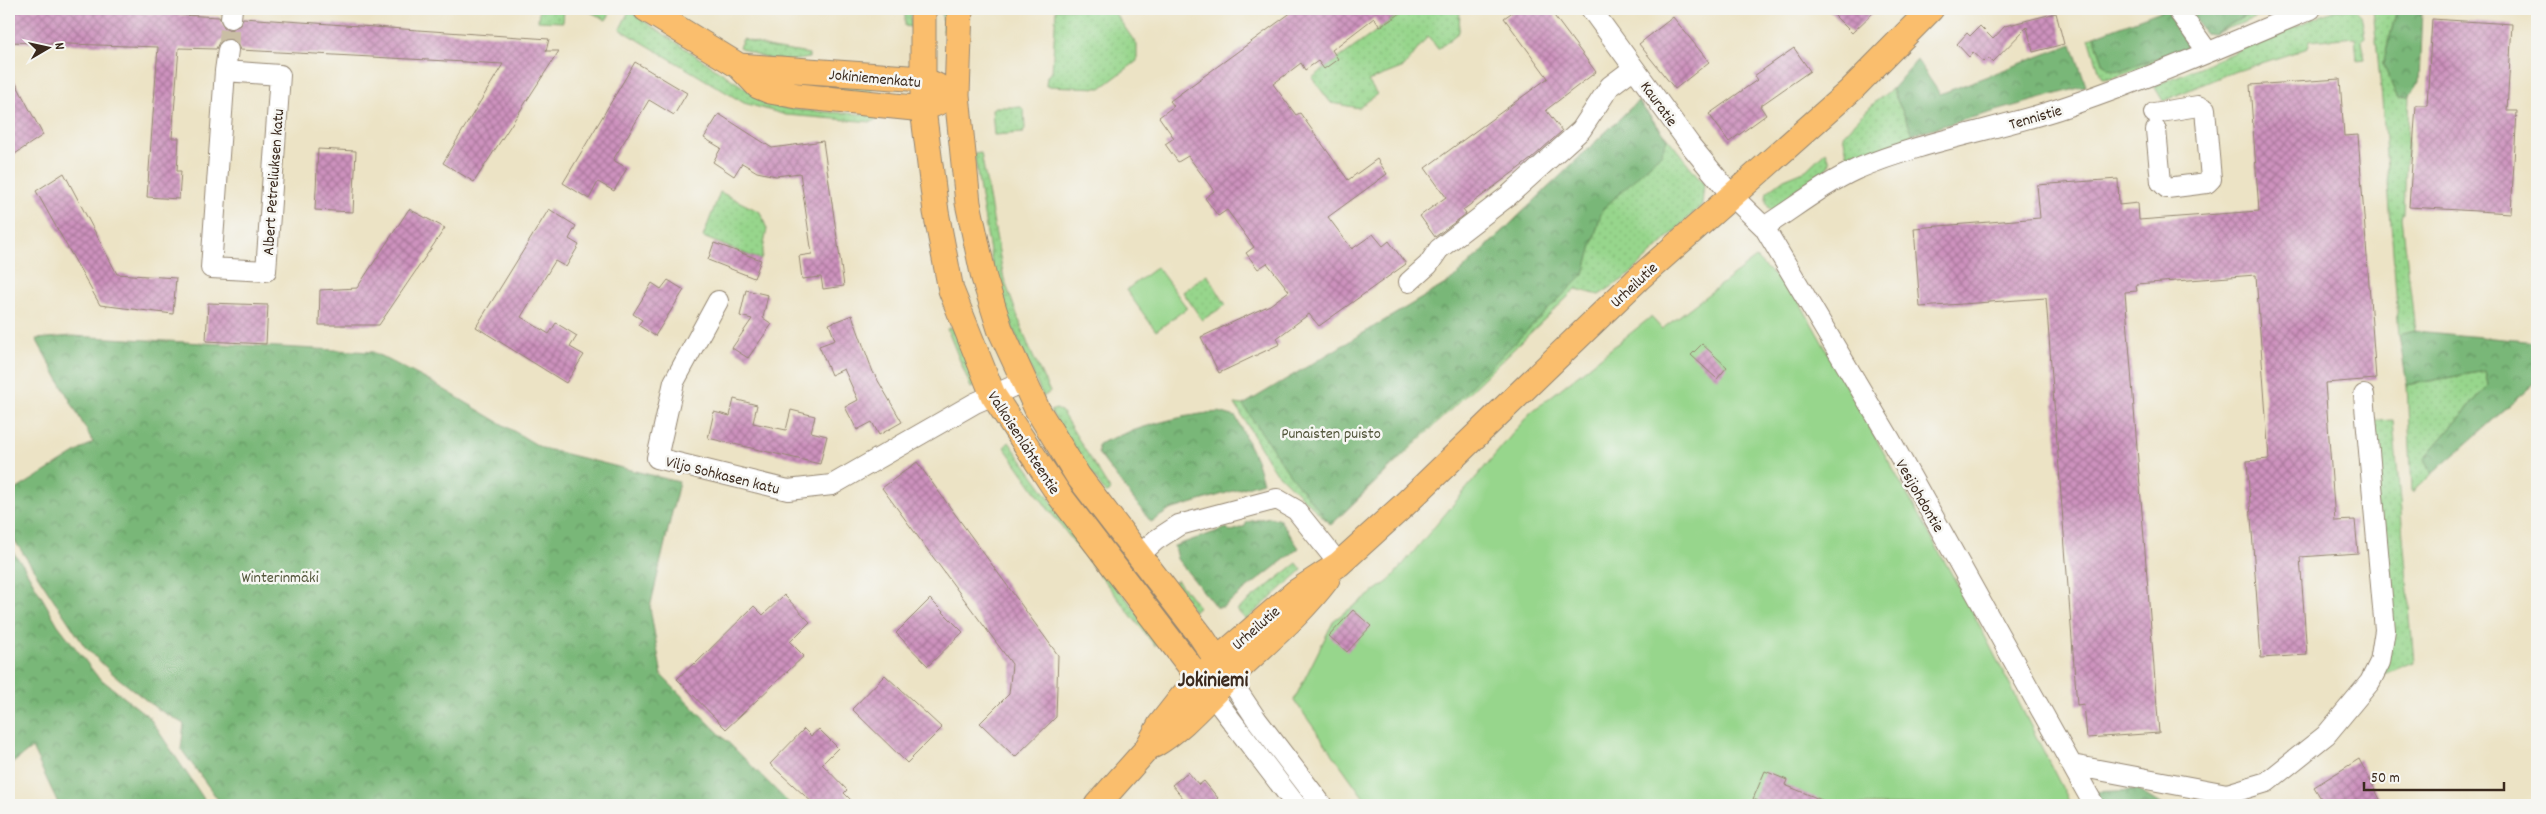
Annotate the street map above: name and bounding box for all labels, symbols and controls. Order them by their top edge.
north arrow [22,22,72,72]
text: N [48,41,69,51]
street label: Jokiniemenkatu [828,64,922,95]
street label: Kauratie [1634,77,1682,132]
street label: Tennistie [2007,100,2065,137]
street label: Albert Petreliuksen katu [258,108,291,256]
street label: Urheilutie [1606,258,1664,314]
street label: Valkoisenlähteentie [981,387,1065,500]
park label: Punaisten puisto [1281,423,1381,446]
street label: Viljo Sohkasen katu [663,451,782,502]
street label: Vesijohdontie [1889,455,1949,537]
park label: Winterinmäki [241,567,319,590]
street label: Urheilutie [1227,601,1286,656]
district label: Jokiniemi [1178,667,1248,697]
scale bar [2364,759,2504,791]
text: 50 m [2371,768,2400,790]

